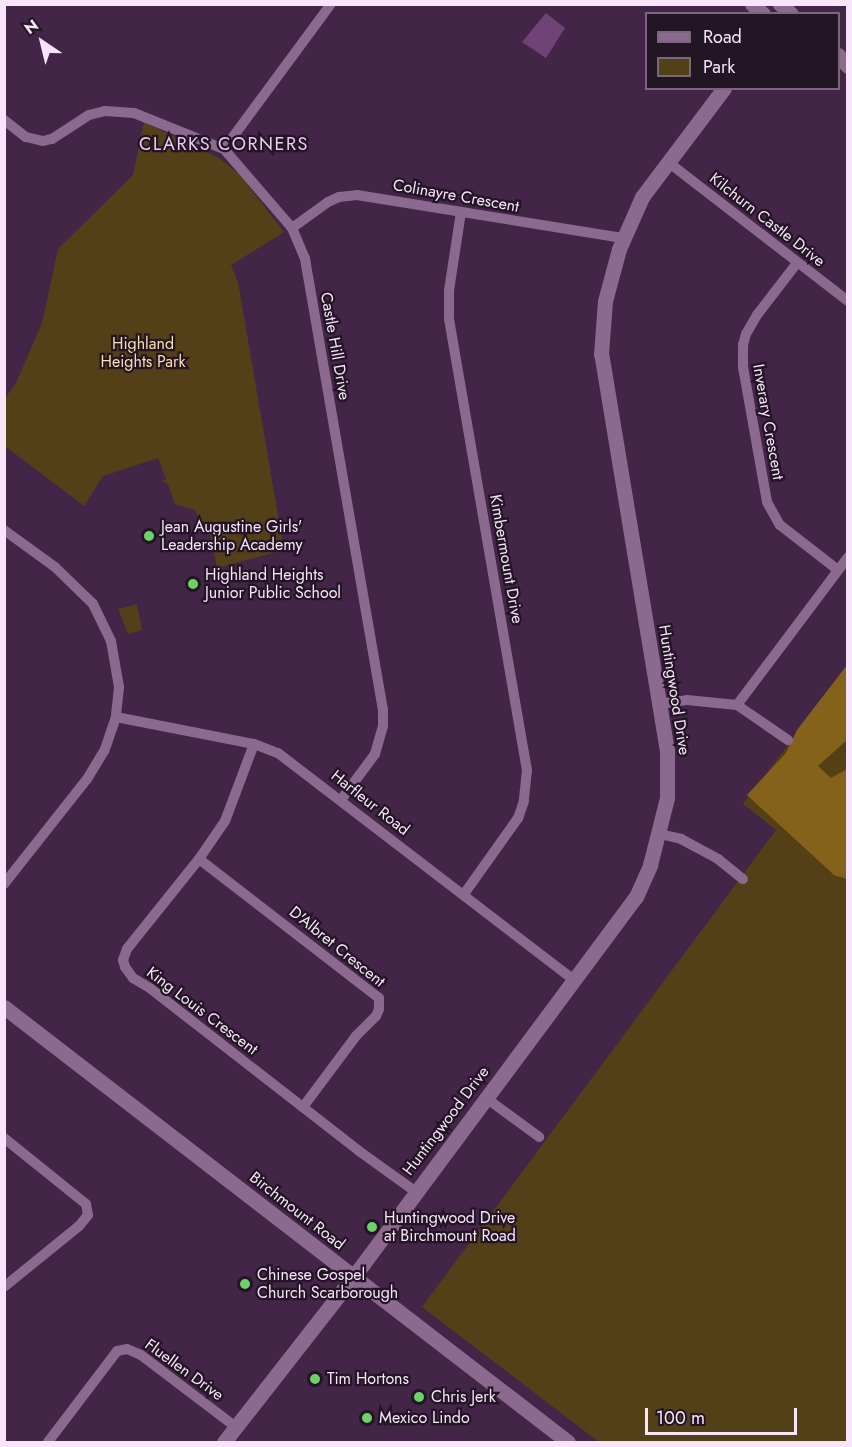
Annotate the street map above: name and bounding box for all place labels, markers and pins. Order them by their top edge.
place label: Jean Augustine Girls' Leadership Academy [161,517,303,555]
marker: Jean Augustine Girls' Leadership Academy [142,529,156,543]
place label: Highland Heights Junior Public School [205,565,341,603]
marker: Highland Heights Junior Public School [186,577,200,591]
place label: Huntingwood Drive at Birchmount Road [384,1208,516,1246]
marker: Huntingwood Drive at Birchmount Road [365,1220,379,1234]
place label: Chinese Gospel Church Scarborough [257,1265,398,1303]
marker: Chinese Gospel Church Scarborough [238,1277,252,1291]
place label: Tim Hortons [327,1369,409,1389]
marker: Tim Hortons [308,1372,322,1386]
place label: Chris Jerk [431,1387,496,1407]
marker: Chris Jerk [412,1390,426,1404]
place label: Mexico Lindo [379,1408,470,1428]
marker: Mexico Lindo [360,1411,374,1425]

